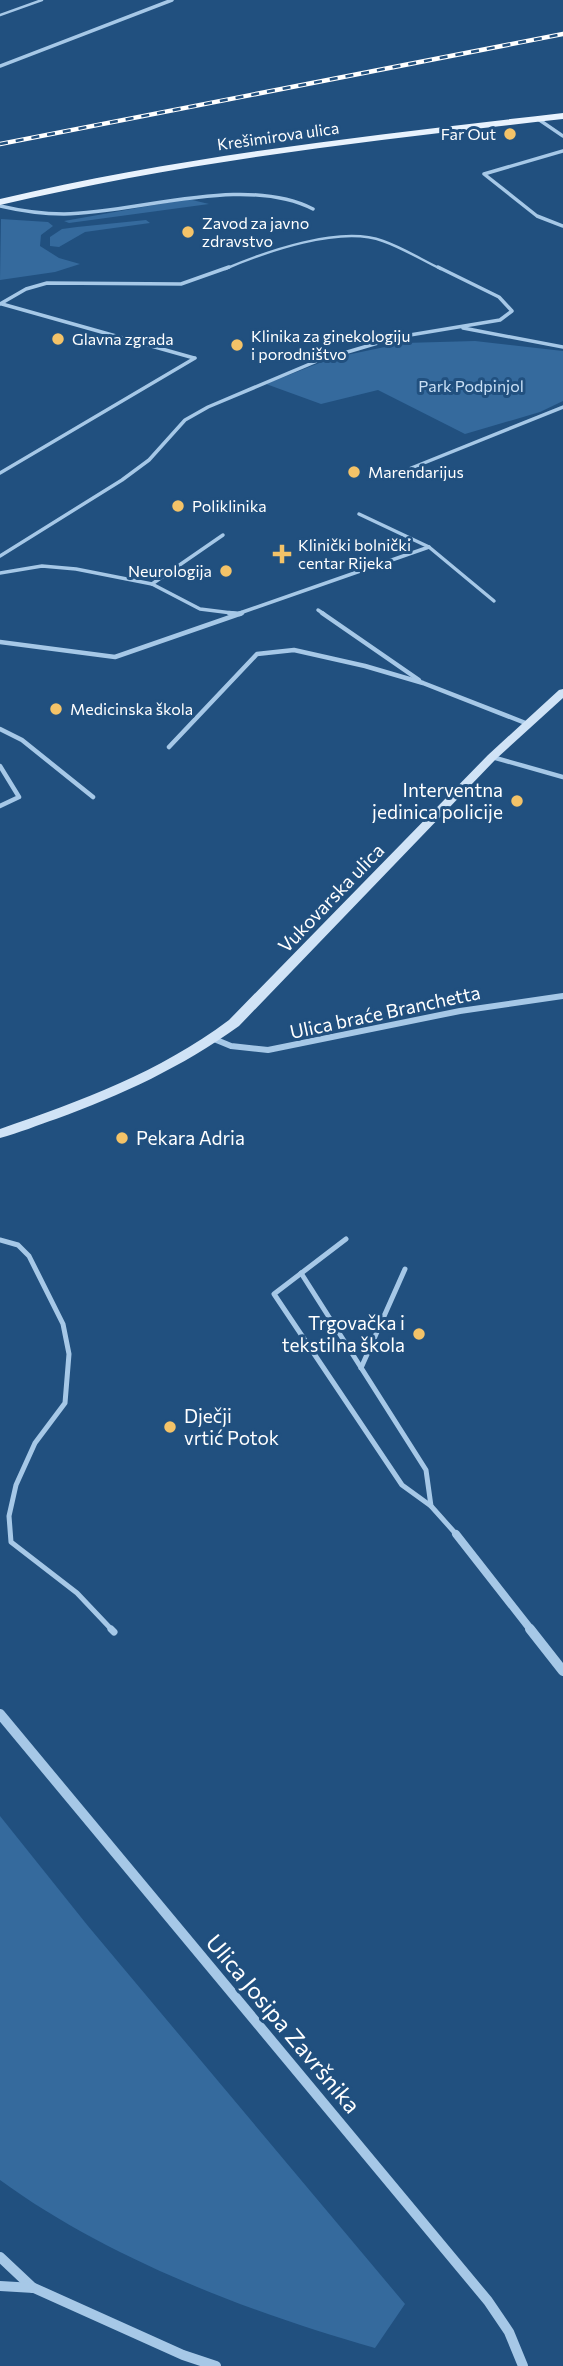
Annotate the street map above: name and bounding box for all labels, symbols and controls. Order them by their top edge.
street label: Krešimirova ulica [216,118,340,153]
place label: Far Out [441,124,496,143]
marker: Far Out [502,126,518,142]
place label: Zavod za javno zdravstvo [202,213,309,250]
marker: Zavod za javno zdravstvo [180,224,196,240]
place label: Klinika za ginekologiju i porodništvo [251,326,410,363]
place label: Glavna zgrada [72,329,174,348]
marker: Glavna zgrada [50,331,66,347]
marker: Klinika za ginekologiju i porodništvo [229,337,245,353]
park label: Park Podpinjol [418,376,524,395]
place label: Marendarijus [368,462,464,481]
marker: Marendarijus [346,464,362,480]
place label: Poliklinika [192,496,267,515]
marker: Poliklinika [170,498,186,514]
place label: Klinički bolnički centar Rijeka [298,535,411,572]
marker: Klinički bolnički centar Rijeka [272,544,292,564]
place label: Neurologija [128,561,212,580]
marker: Neurologija [218,563,234,579]
place label: Medicinska škola [70,699,193,718]
marker: Medicinska škola [48,701,64,717]
place label: Interventna jedinica policije [372,778,503,823]
marker: Interventna jedinica policije [509,793,525,809]
street label: Vukovarska ulica [273,838,388,957]
street label: Ulica braće Branchetta [287,980,482,1043]
place label: Pekara Adria [136,1126,245,1149]
marker: Pekara Adria [114,1130,130,1146]
place label: Trgovačka i tekstilna škola [282,1311,405,1356]
marker: Trgovačka i tekstilna škola [411,1326,427,1342]
place label: Dječji vrtić Potok [184,1404,279,1449]
marker: Dječji vrtić Potok [162,1419,178,1435]
street label: Ulica Josipa Završnika [201,1928,367,2118]

